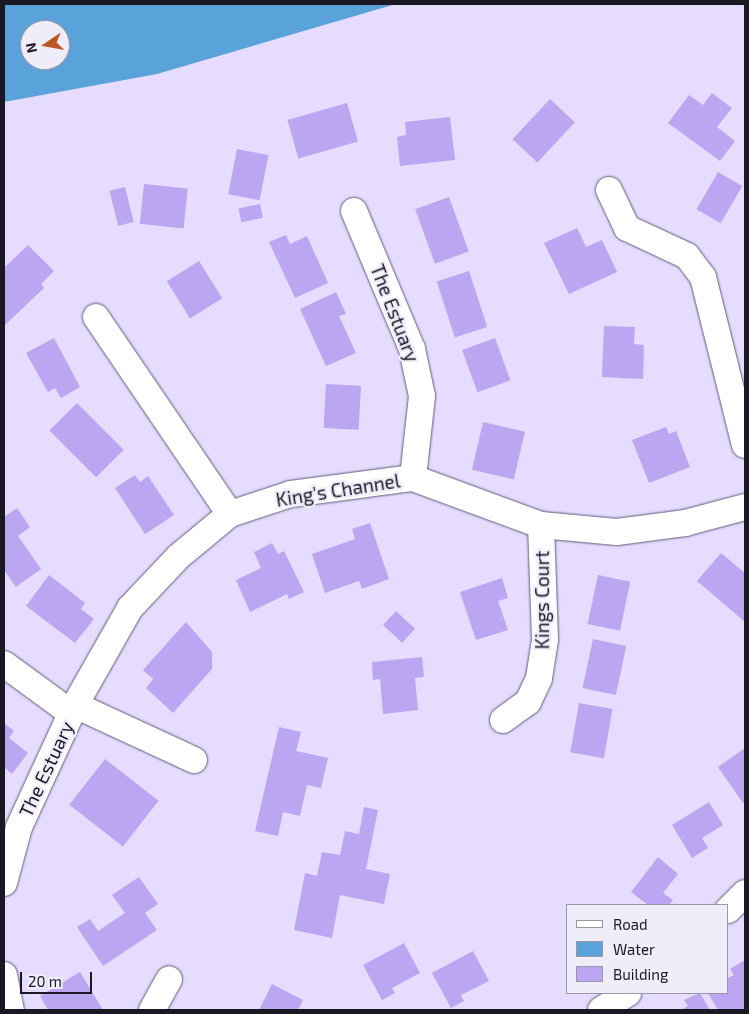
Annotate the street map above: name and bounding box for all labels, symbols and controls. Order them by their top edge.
north arrow [20,20,70,70]
text: N [21,41,40,55]
street label: The Estuary [366,261,424,365]
street label: King's Channel [274,469,402,511]
street label: Kings Court [531,551,553,649]
street label: The Estuary [14,718,78,820]
legend [566,904,729,994]
text: Road [613,915,648,933]
text: Water [613,940,655,958]
scale bar [22,962,95,994]
text: Building [613,965,668,983]
text: 20 m [28,972,62,990]

